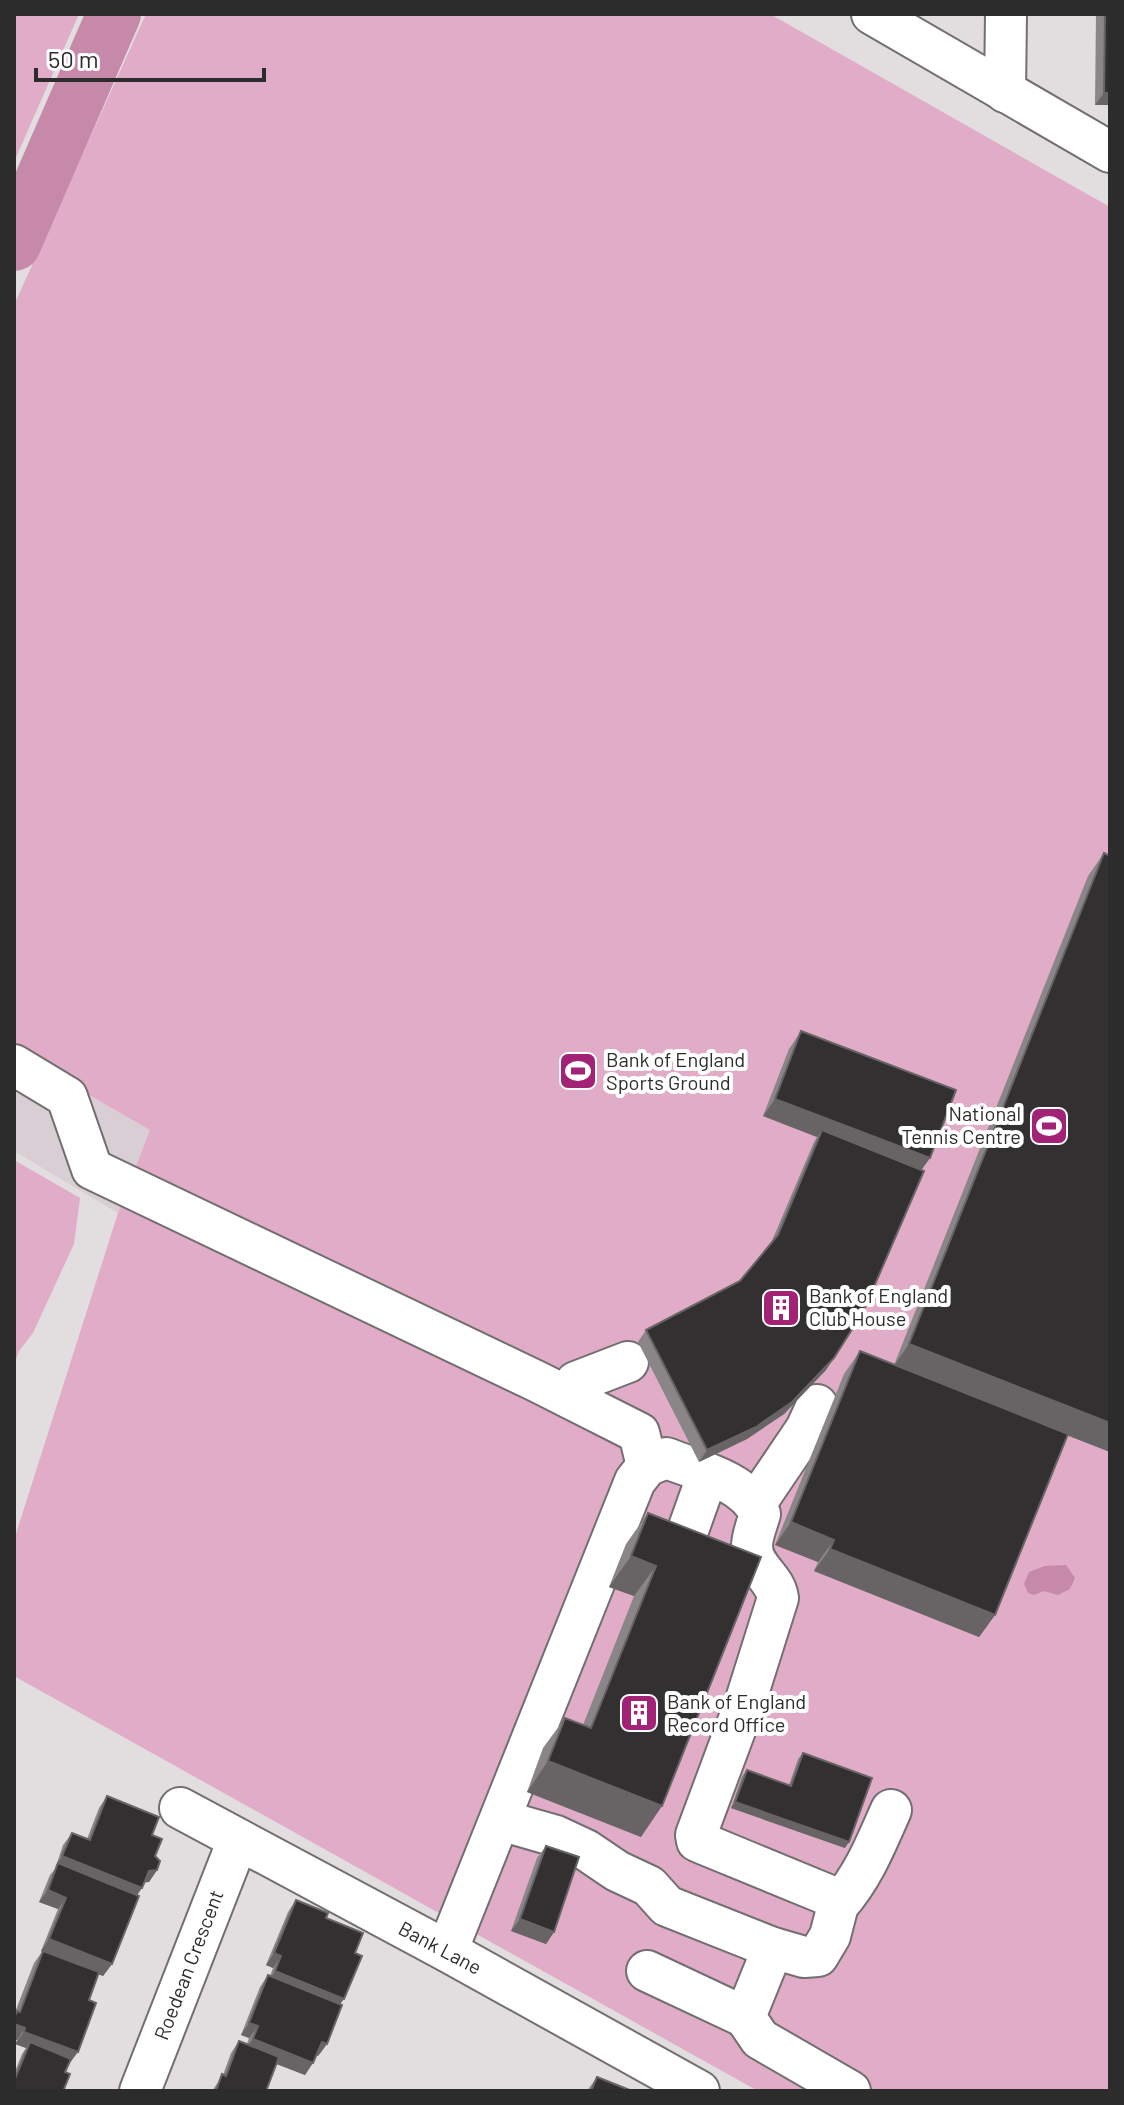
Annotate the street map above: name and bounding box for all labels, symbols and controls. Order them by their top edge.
scale bar [36,32,264,82]
text: 50 m [48,44,99,73]
place label: Bank of England Sports Ground [606,1047,745,1094]
sports icon: Bank of England Sports Ground [557,1050,599,1092]
place label: National Tennis Centre [901,1101,1021,1148]
sports icon: National Tennis Centre [1028,1105,1070,1147]
place label: Bank of England Club House [809,1283,948,1330]
building icon: Bank of England Club House [760,1287,802,1329]
place label: Bank of England Record Office [667,1689,806,1736]
building icon: Bank of England Record Office [618,1692,660,1734]
street label: Roedean Crescent [148,1886,228,2043]
street label: Bank Lane [395,1915,486,1979]

